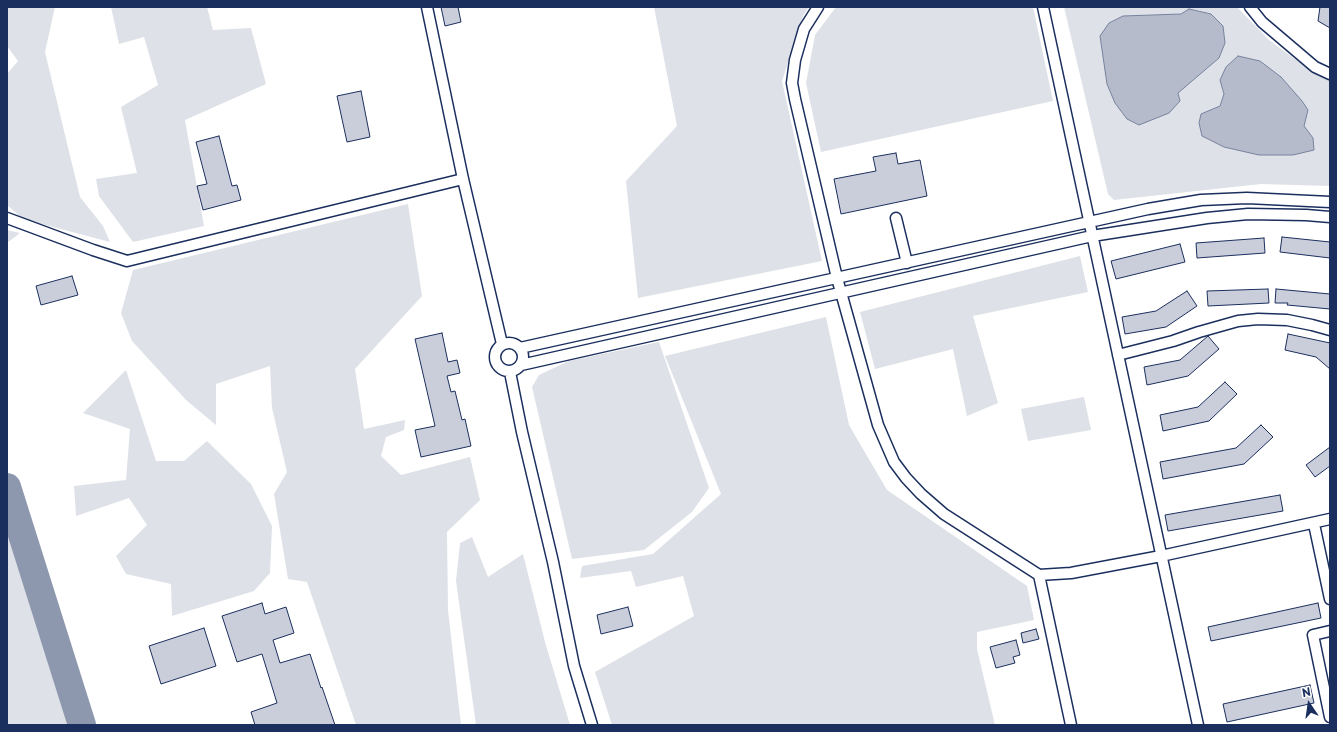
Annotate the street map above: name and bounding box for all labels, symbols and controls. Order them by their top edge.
text: N [1300,683,1312,701]
north arrow [1289,684,1329,724]

